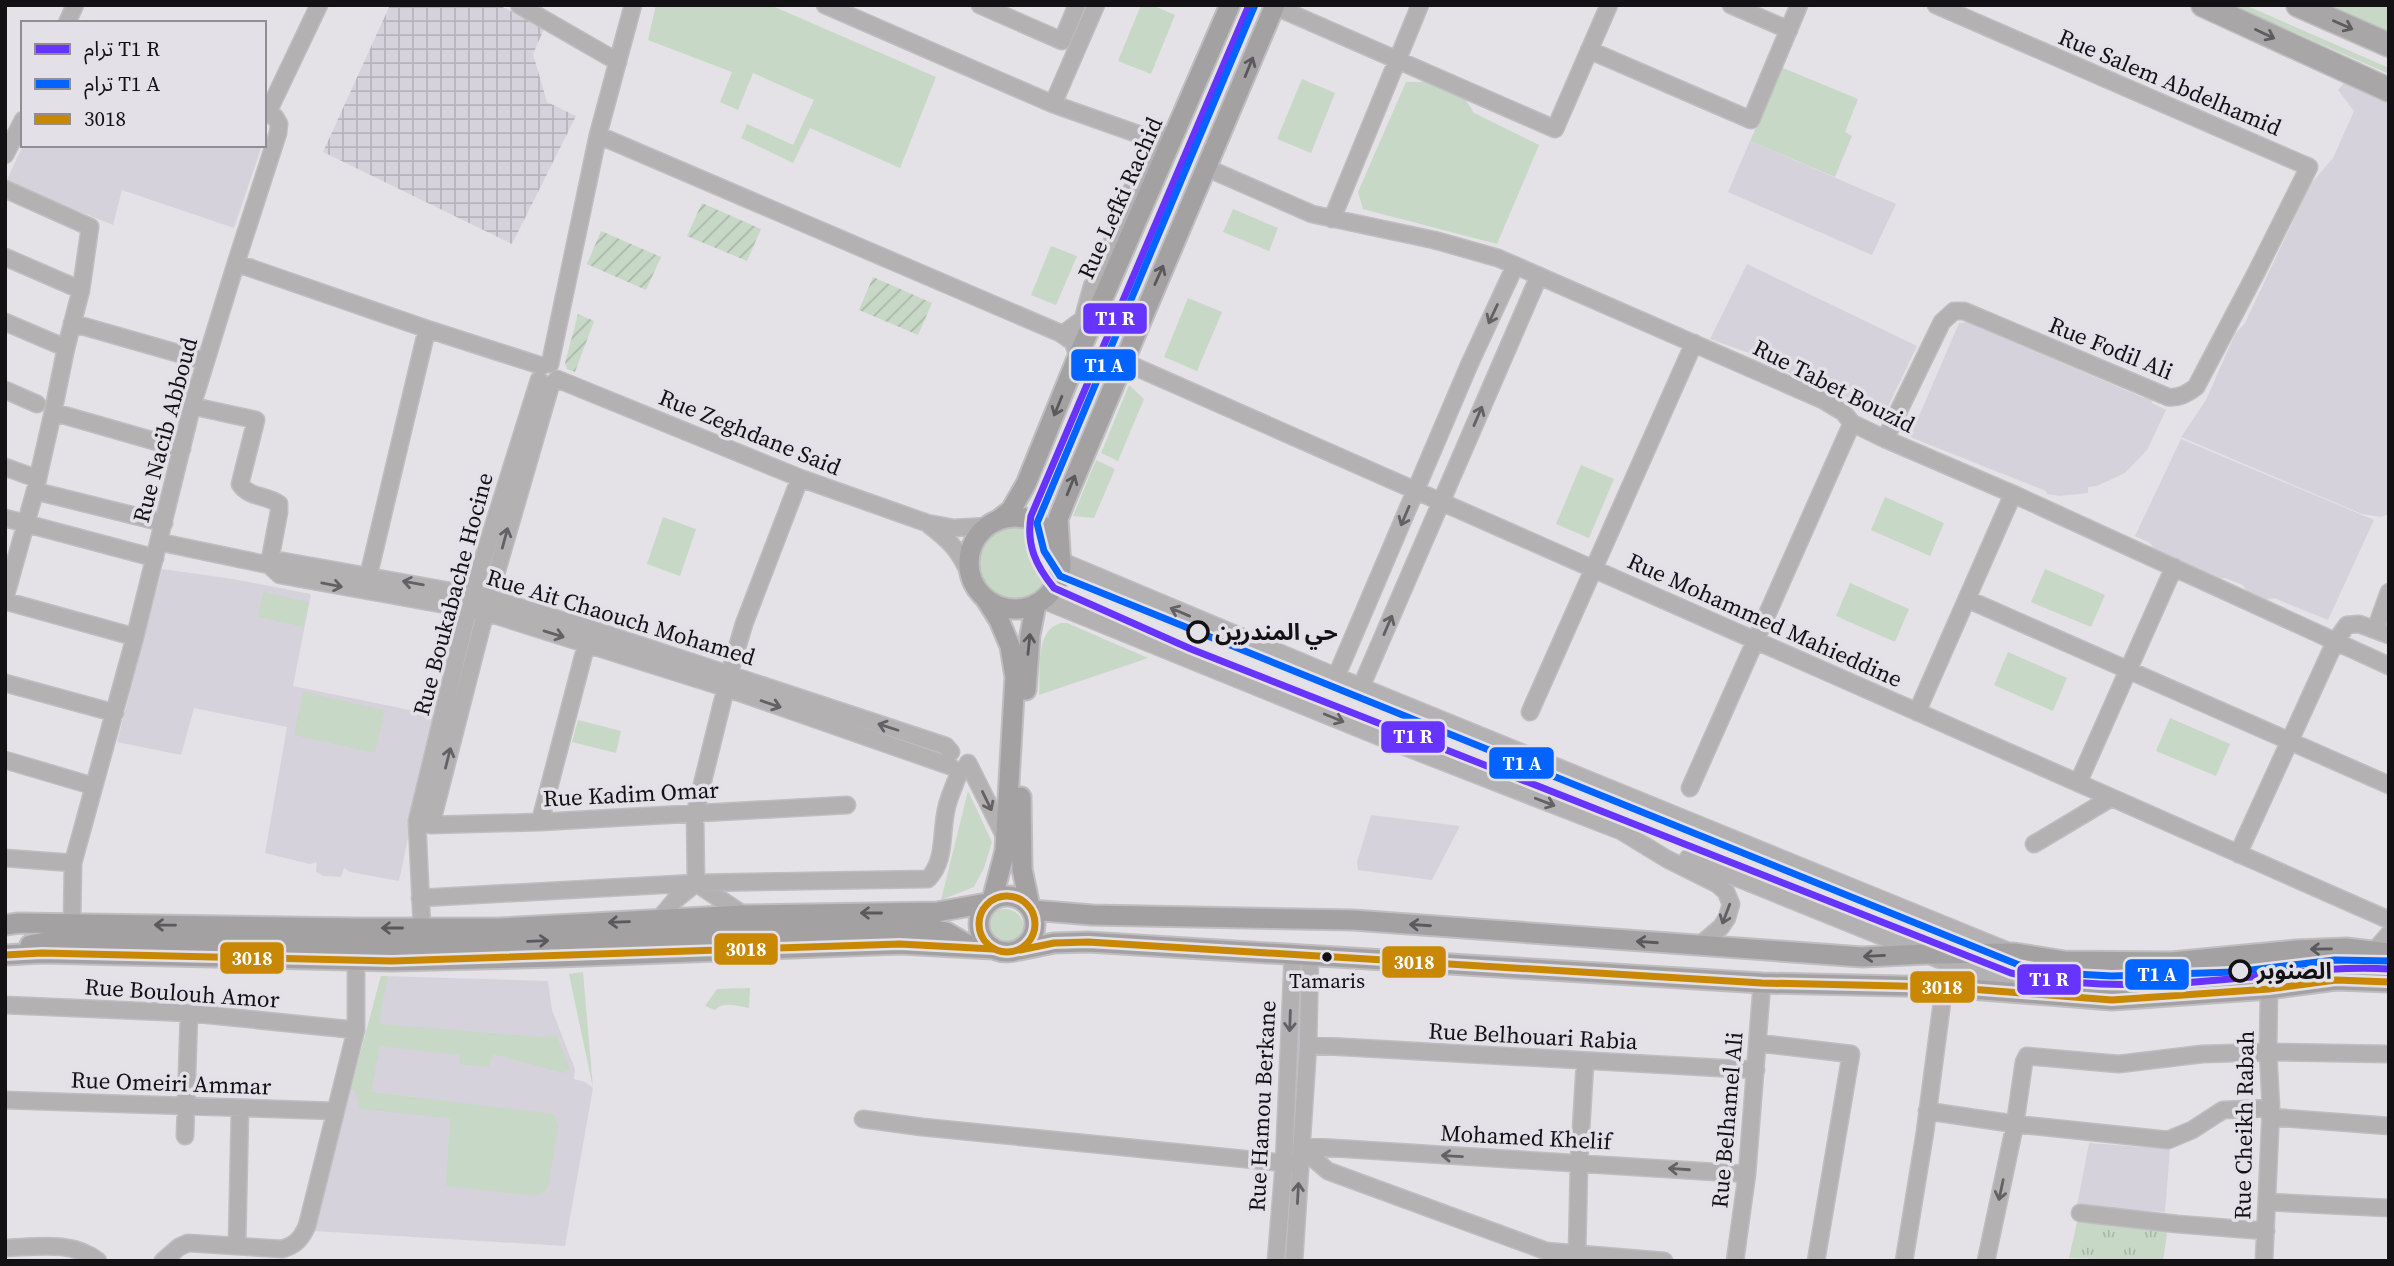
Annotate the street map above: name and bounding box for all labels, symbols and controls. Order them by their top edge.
one-way arrow [2332,19,2353,32]
legend [21,21,266,147]
street label: Rue Salem Abdelhamid [2054,21,2286,143]
one-way arrow [2254,28,2275,41]
text: ترام T1 R [84,34,160,65]
one-way arrow [1243,56,1256,78]
text: ترام T1 A [84,69,160,100]
text: 3018 [84,104,126,133]
street label: Rue Lefki Rachid [1070,112,1170,284]
one-way arrow [1153,265,1166,287]
line badge: T1 R [1082,302,1148,335]
one-way arrow [1486,303,1499,324]
text: T1 R [1095,305,1135,331]
street label: Rue Fodil Ali [2044,309,2178,387]
street label: Rue Tabet Bouzid [1748,331,1920,441]
street label: Rue Nacib Abboud [125,334,205,526]
line badge: T1 A [1070,348,1137,382]
text: T1 A [1084,352,1124,378]
street label: Rue Zeghdane Said [654,381,846,483]
one-way arrow [1051,394,1064,416]
one-way arrow [1472,406,1485,427]
street label: Rue Boukabache Hocine [405,469,501,719]
one-way arrow [1065,475,1078,497]
one-way arrow [1397,504,1410,526]
one-way arrow [499,527,512,550]
street label: Rue Mohammed Mahieddine [1623,545,1907,695]
street label: Rue Ait Chaouch Mohamed [483,561,759,673]
one-way arrow [402,576,425,590]
one-way arrow [320,579,343,592]
one-way arrow [1169,605,1191,618]
one-way arrow [1382,614,1395,636]
place label: حي المندرين [1215,616,1338,650]
marker: حي المندرين [1187,621,1209,643]
one-way arrow [543,628,565,641]
one-way arrow [1023,633,1036,656]
one-way arrow [759,699,781,711]
one-way arrow [1322,712,1344,725]
one-way arrow [878,720,900,732]
line badge: T1 R [1380,720,1446,754]
text: T1 R [1393,723,1433,749]
line badge: T1 A [1488,746,1555,780]
one-way arrow [442,747,455,770]
text: T1 A [1502,750,1542,776]
street label: Rue Kadim Omar [542,773,720,815]
one-way arrow [981,790,995,811]
one-way arrow [1534,796,1556,809]
one-way arrow [1719,903,1732,925]
one-way arrow [860,906,883,920]
one-way arrow [608,916,631,929]
one-way arrow [153,918,176,932]
one-way arrow [1410,918,1432,931]
one-way arrow [381,921,404,935]
line badge: 3018 [713,932,779,966]
one-way arrow [526,934,549,947]
one-way arrow [1636,935,1659,948]
text: 3018 [725,936,767,962]
line badge: 3018 [219,941,285,975]
one-way arrow [2310,942,2333,956]
text: 3018 [231,945,273,971]
line badge: 3018 [1381,945,1447,979]
text: 3018 [1393,949,1435,975]
marker: Tamaris [1320,950,1334,964]
one-way arrow [1863,950,1886,963]
place label: الصنوبر [2256,955,2332,987]
line badge: T1 A [2124,958,2190,991]
marker: الصنوبر [2229,960,2251,982]
text: T1 A [2137,961,2177,987]
line badge: T1 R [2016,963,2082,996]
place label: Tamaris [1289,966,1365,995]
text: T1 R [2029,966,2069,992]
street label: Rue Boulouh Amor [83,970,281,1016]
line badge: 3018 [1909,970,1976,1004]
text: 3018 [1921,974,1963,1000]
street label: Rue Hamou Berkane [1240,999,1284,1213]
one-way arrow [1283,1009,1296,1032]
street label: Rue Belhouari Rabia [1428,1015,1639,1057]
street label: Rue Belhamel Ali [1703,1030,1751,1209]
street label: Rue Cheikh Rabah [2226,1030,2262,1220]
street label: Rue Omeiri Ammar [70,1064,272,1102]
street label: Mohamed Khelif [1440,1117,1614,1158]
one-way arrow [1441,1149,1464,1162]
one-way arrow [1668,1162,1691,1175]
one-way arrow [1993,1178,2007,1201]
one-way arrow [1292,1182,1305,1204]

